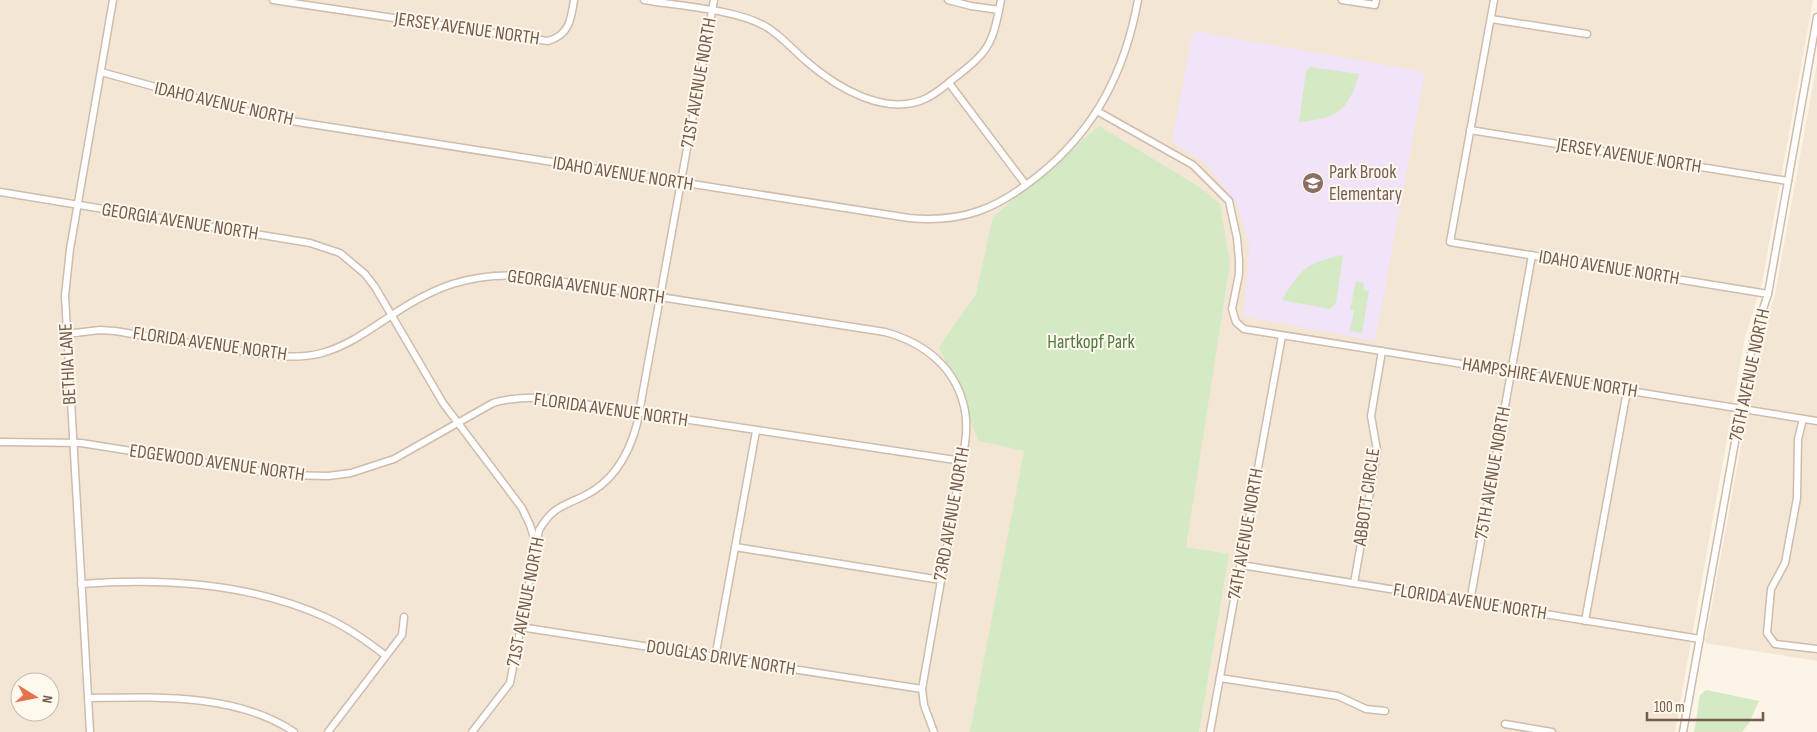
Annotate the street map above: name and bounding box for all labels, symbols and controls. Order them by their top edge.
street label: JERSEY AVENUE NORTH [392,7,541,51]
street label: 71ST AVENUE NORTH [676,16,722,150]
street label: IDAHO AVENUE NORTH [152,77,296,131]
street label: JERSEY AVENUE NORTH [1554,133,1703,179]
street label: IDAHO AVENUE NORTH [551,152,695,196]
place label: Park Brook Elementary [1329,161,1403,206]
school or university icon: Park Brook Elementary [1301,171,1325,195]
street label: GEORGIA AVENUE NORTH [100,198,260,246]
street label: IDAHO AVENUE NORTH [1537,246,1681,290]
street label: GEORGIA AVENUE NORTH [506,265,666,309]
street label: 76TH AVENUE NORTH [1725,307,1775,443]
street label: FLORIDA AVENUE NORTH [132,322,288,366]
street label: BETHIA LANE [54,323,82,405]
park label: Hartkopf Park [1047,331,1135,354]
street label: HAMPSHIRE AVENUE NORTH [1461,353,1639,403]
street label: FLORIDA AVENUE NORTH [533,388,689,432]
street label: 75TH AVENUE NORTH [1470,405,1516,541]
street label: EDGEWOOD AVENUE NORTH [128,439,306,487]
street label: 73RD AVENUE NORTH [929,445,975,583]
street label: ABBOTT CIRCLE [1349,447,1385,548]
street label: 74TH AVENUE NORTH [1223,467,1269,601]
street label: 71ST AVENUE NORTH [502,535,550,669]
street label: FLORIDA AVENUE NORTH [1392,578,1548,626]
street label: DOUGLAS DRIVE NORTH [645,635,797,681]
north arrow [10,672,60,722]
scale bar [1647,690,1763,722]
text: N [38,694,56,704]
text: 100 m [1654,698,1685,717]

